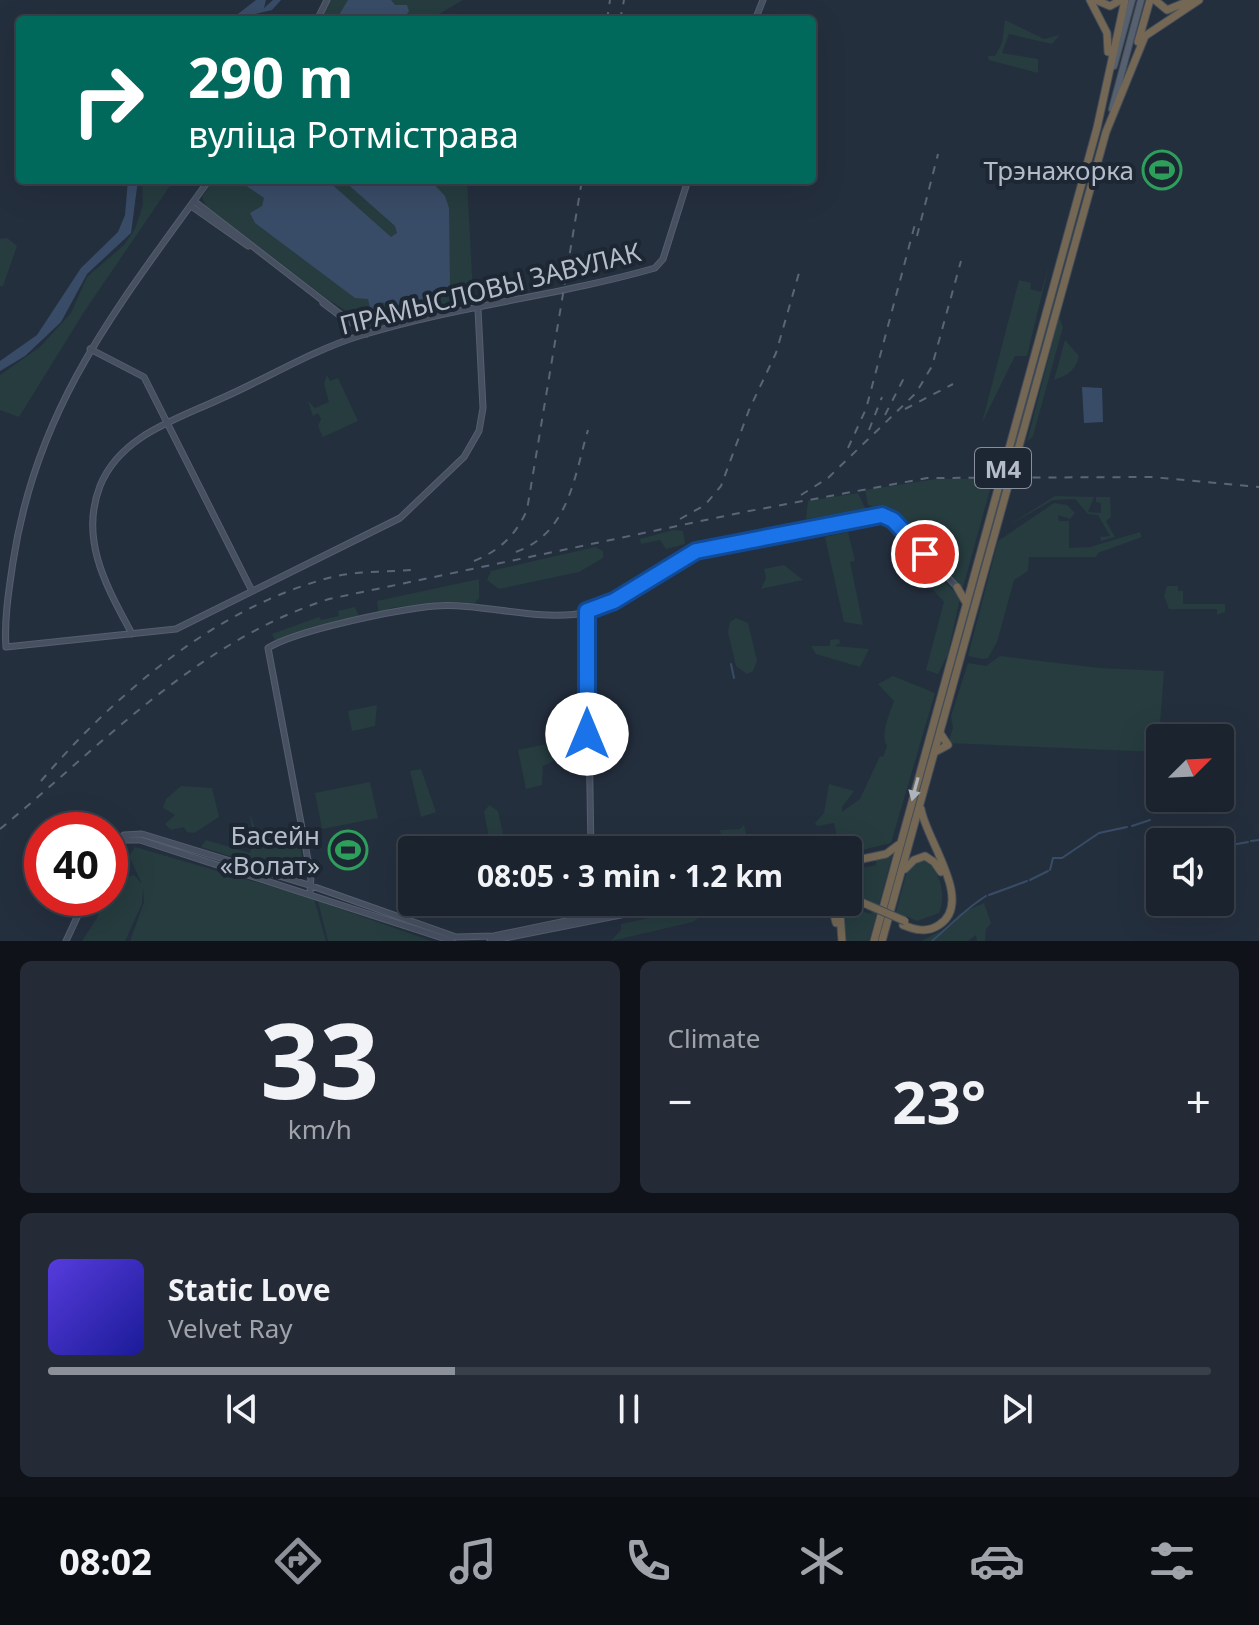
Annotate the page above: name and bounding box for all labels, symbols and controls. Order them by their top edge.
text: 290 m [188,38,353,114]
icon: right [56,48,160,152]
text: вуліца Ротмістрава [188,110,519,159]
sports icon: Трэнажорка [1141,149,1183,191]
place label: Трэнажорка [984,152,1134,188]
street label: ПРАМЫСЛОВЫ ЗАВУЛАК [336,233,644,343]
road number: М4 [975,448,1031,488]
pin [891,520,959,588]
icon: arrive [903,532,947,576]
position arrow [545,692,629,776]
north arrow [1146,724,1234,812]
map controls [1146,724,1234,916]
one-way arrow [908,776,920,801]
speed limit sign: 40 [24,812,128,916]
place label: Басейн «Волат» [220,817,320,883]
button: sound [1146,828,1234,916]
sports icon: Басейн «Волат» [327,829,369,871]
text: 08:05 · 3 min · 1.2 km [477,855,783,896]
text: 33 [260,988,379,1129]
text: Climate [668,1020,760,1056]
text: 23° [892,1060,986,1142]
text: − [668,1071,693,1131]
text: + [1186,1071,1211,1131]
text: km/h [288,1111,352,1147]
text: Static Love [168,1269,331,1310]
text: Velvet Ray [168,1310,293,1346]
icon: previous [220,1387,264,1431]
icon: pause [607,1387,651,1431]
icon: next [995,1387,1039,1431]
icon: directions [270,1533,326,1589]
icon: music [445,1533,501,1589]
icon: phone [620,1533,676,1589]
icon: climate [794,1533,850,1589]
icon: car [969,1533,1025,1589]
icon: filters [1144,1533,1200,1589]
text: 08:02 [59,1537,152,1586]

